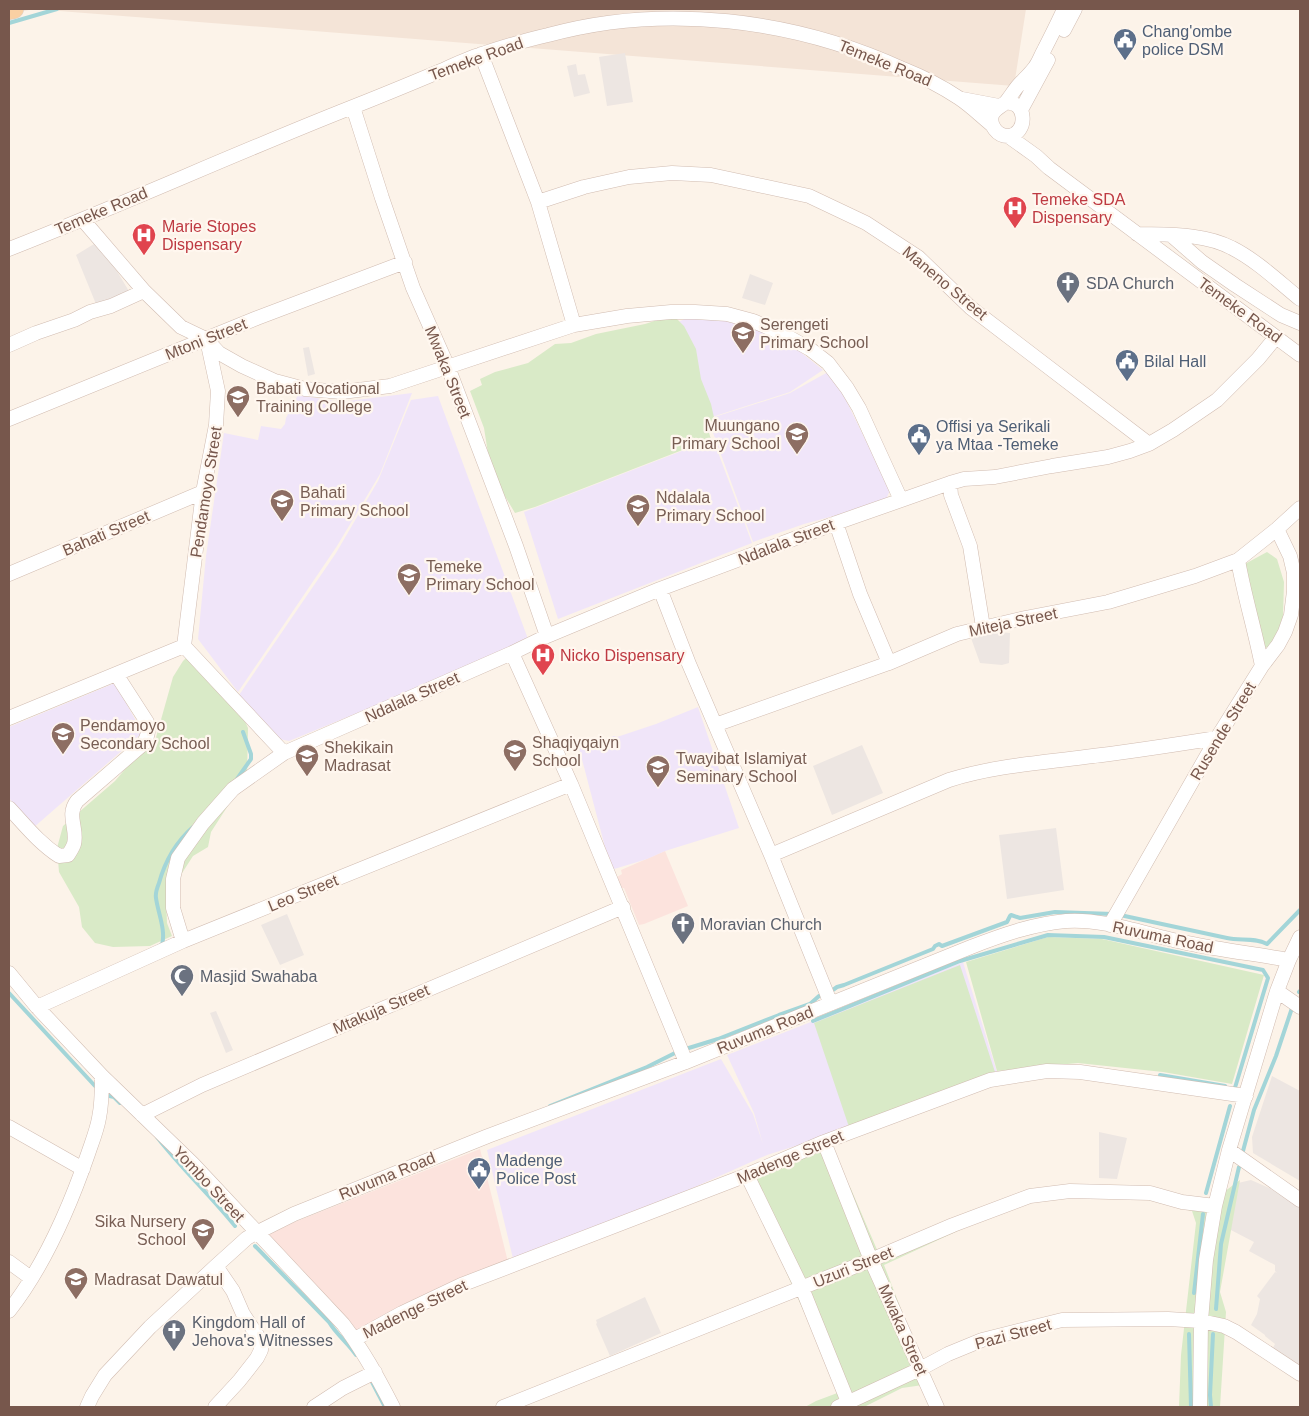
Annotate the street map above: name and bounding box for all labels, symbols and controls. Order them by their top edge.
place label: Chang'ombe police DSM [1142,23,1232,58]
public building icon: Chang'ombe police DSM [1112,27,1138,61]
street label: Temeke Road [427,34,525,84]
street label: Temeke Road [836,37,934,89]
street label: Temeke Road [52,184,150,238]
place label: Temeke SDA Dispensary [1032,191,1126,226]
hospital icon: Temeke SDA Dispensary [1002,195,1028,229]
place label: Marie Stopes Dispensary [162,218,256,253]
hospital icon: Marie Stopes Dispensary [131,222,157,256]
street label: Maneno Street [899,243,991,324]
church icon: SDA Church [1055,270,1081,304]
street label: Temeke Road [1195,274,1285,346]
place label: SDA Church [1086,275,1174,292]
street label: Mtoni Street [163,315,250,363]
place label: Serengeti Primary School [760,316,868,351]
school or university icon: Serengeti Primary School [730,320,756,354]
street label: Mwaka Street [422,323,474,421]
public building icon: Bilal Hall [1114,348,1140,382]
place label: Bilal Hall [1144,353,1206,370]
place label: Babati Vocational Training College [256,380,380,415]
school or university icon: Babati Vocational Training College [225,384,251,418]
place label: Muungano Primary School [672,417,780,452]
place label: Offisi ya Serikali ya Mtaa -Temeke [936,418,1059,453]
school or university icon: Muungano Primary School [784,421,810,455]
public building icon: Offisi ya Serikali ya Mtaa -Temeke [906,422,932,456]
street label: Pendamoyo Street [187,425,225,559]
place label: Bahati Primary School [300,484,408,519]
school or university icon: Bahati Primary School [269,488,295,522]
place label: Ndalala Primary School [656,489,764,524]
school or university icon: Ndalala Primary School [625,493,651,527]
street label: Bahati Street [60,507,152,559]
street label: Ndalala Street [736,516,837,568]
place label: Temeke Primary School [426,558,534,593]
school or university icon: Temeke Primary School [396,562,422,596]
street label: Miteja Street [967,604,1059,640]
hospital icon: Nicko Dispensary [530,642,556,676]
place label: Nicko Dispensary [560,647,684,664]
street label: Ndalala Street [362,668,462,725]
street label: Rusende Street [1187,679,1259,783]
place label: Pendamoyo Secondary School [80,717,210,752]
school or university icon: Pendamoyo Secondary School [50,721,76,755]
place label: Shaqiyqaiyn School [532,734,619,769]
school or university icon: Shaqiyqaiyn School [502,738,528,772]
place label: Shekikain Madrasat [324,739,393,774]
school or university icon: Shekikain Madrasat [294,743,320,777]
place label: Twayibat Islamiyat Seminary School [676,750,807,785]
school or university icon: Twayibat Islamiyat Seminary School [645,754,671,788]
street label: Leo Street [266,871,341,915]
church icon: Moravian Church [670,911,696,945]
place label: Moravian Church [700,916,822,933]
street label: Ruvuma Road [1111,918,1215,956]
mosque icon: Masjid Swahaba [169,963,195,997]
place label: Masjid Swahaba [200,968,318,985]
street label: Mtakuja Street [330,981,432,1037]
street label: Ruvuma Road [714,1003,816,1057]
street label: Madenge Street [734,1127,846,1187]
street label: Yombo Street [170,1143,248,1225]
street label: Ruvuma Road [336,1149,438,1203]
place label: Madenge Police Post [496,1152,577,1187]
public building icon: Madenge Police Post [466,1156,492,1190]
place label: Sika Nursery School [94,1213,186,1248]
school or university icon: Sika Nursery School [190,1217,216,1251]
street label: Uzuri Street [811,1243,896,1291]
school or university icon: Madrasat Dawatul [63,1266,89,1300]
place label: Madrasat Dawatul [94,1271,223,1288]
street label: Madenge Street [360,1276,470,1342]
street label: Mwaka Street [875,1282,931,1379]
place label: Kingdom Hall of Jehova's Witnesses [192,1314,333,1349]
street label: Pazi Street [973,1316,1054,1352]
church icon: Kingdom Hall of Jehova's Witnesses [161,1318,187,1352]

